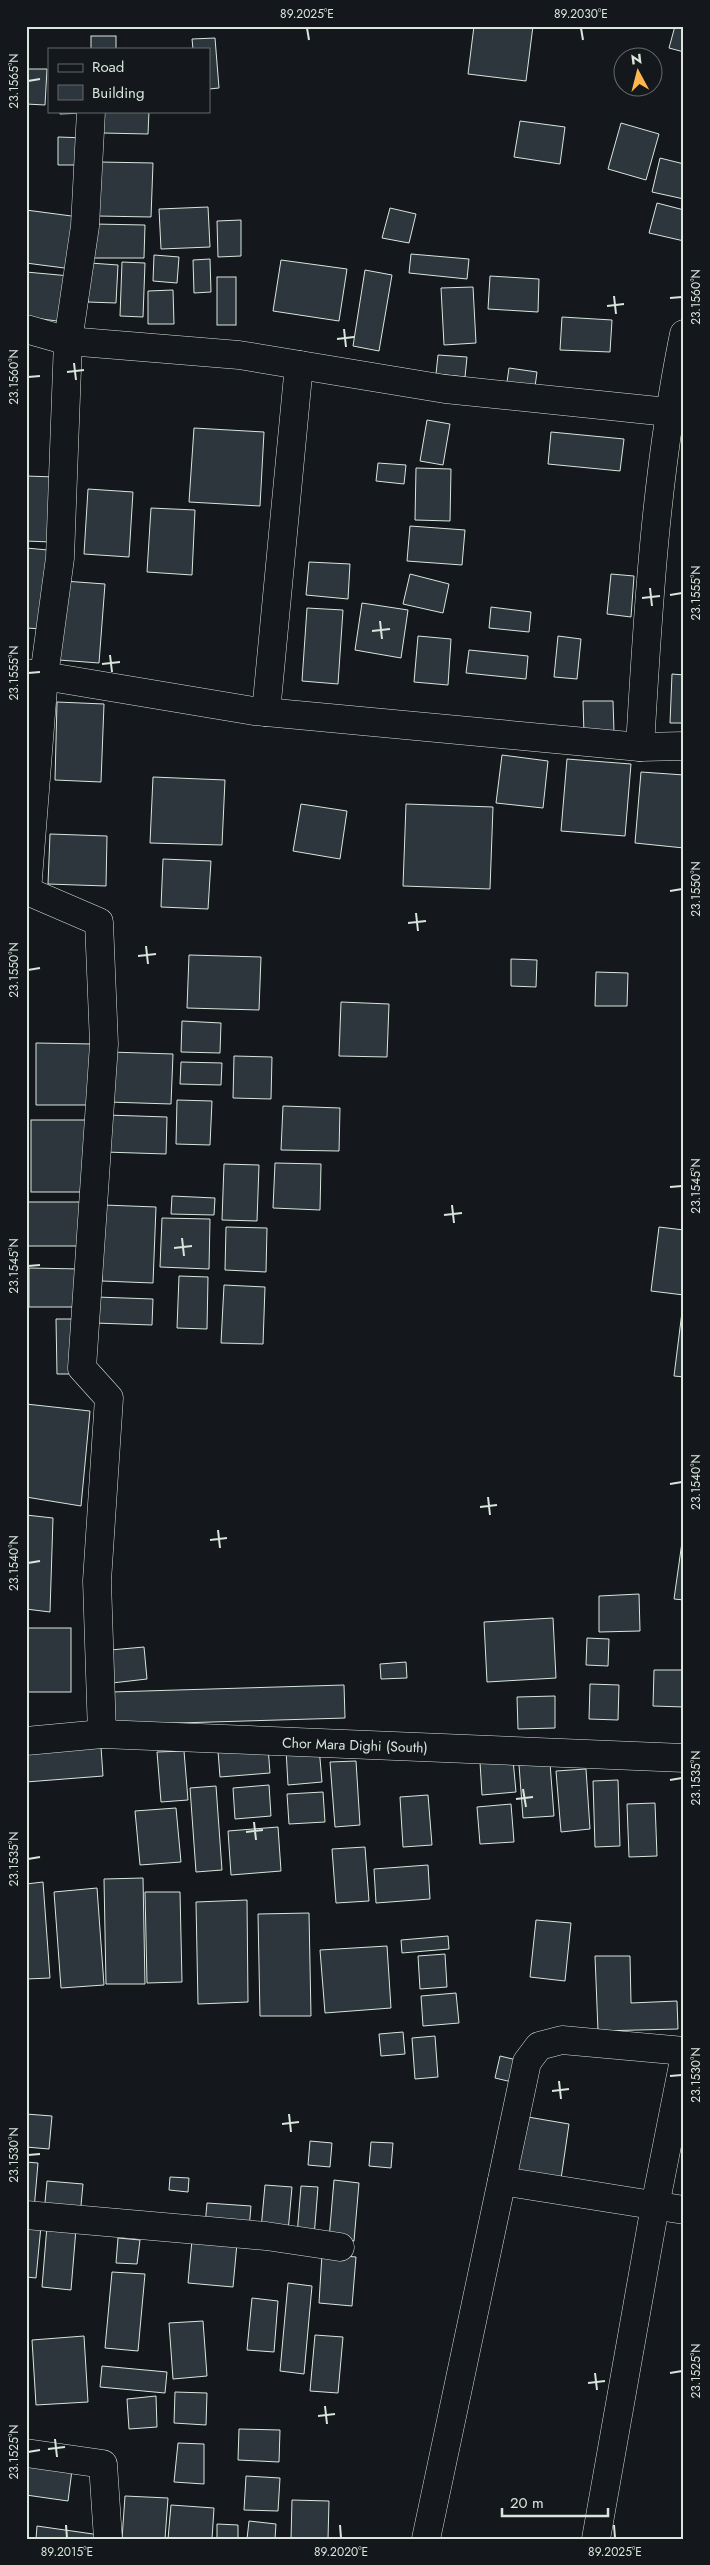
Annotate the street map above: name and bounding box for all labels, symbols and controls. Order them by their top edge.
text: 89.2025°E [280,5,334,23]
text: 89.2030°E [554,5,608,23]
legend [48,48,210,112]
north arrow [612,48,662,98]
text: N [630,48,643,70]
text: 23.1565°N [5,53,23,109]
text: Road [92,56,124,78]
text: Building [92,82,144,104]
text: 23.1560°N [687,269,705,325]
text: 23.1560°N [5,349,23,405]
text: 23.1555°N [687,565,705,621]
text: 23.1555°N [5,645,23,701]
text: 23.1550°N [687,861,705,917]
text: 23.1550°N [5,942,23,998]
text: 23.1545°N [687,1158,705,1214]
text: 23.1545°N [5,1238,23,1294]
text: 23.1540°N [687,1454,705,1510]
text: 23.1540°N [5,1535,23,1591]
street label: Chor Mara Dighi (South) [282,1732,428,1758]
text: 23.1535°N [687,1751,705,1805]
text: 23.1535°N [5,1832,23,1886]
text: 23.1530°N [687,2047,705,2103]
text: 23.1530°N [5,2127,23,2183]
text: 23.1525°N [687,2343,705,2399]
text: 23.1525°N [5,2424,23,2480]
scale bar [502,2485,609,2517]
text: 20 m [510,2492,544,2514]
text: 89.2015°E [41,2543,93,2561]
text: 89.2020°E [314,2543,368,2561]
text: 89.2025°E [588,2543,642,2561]

